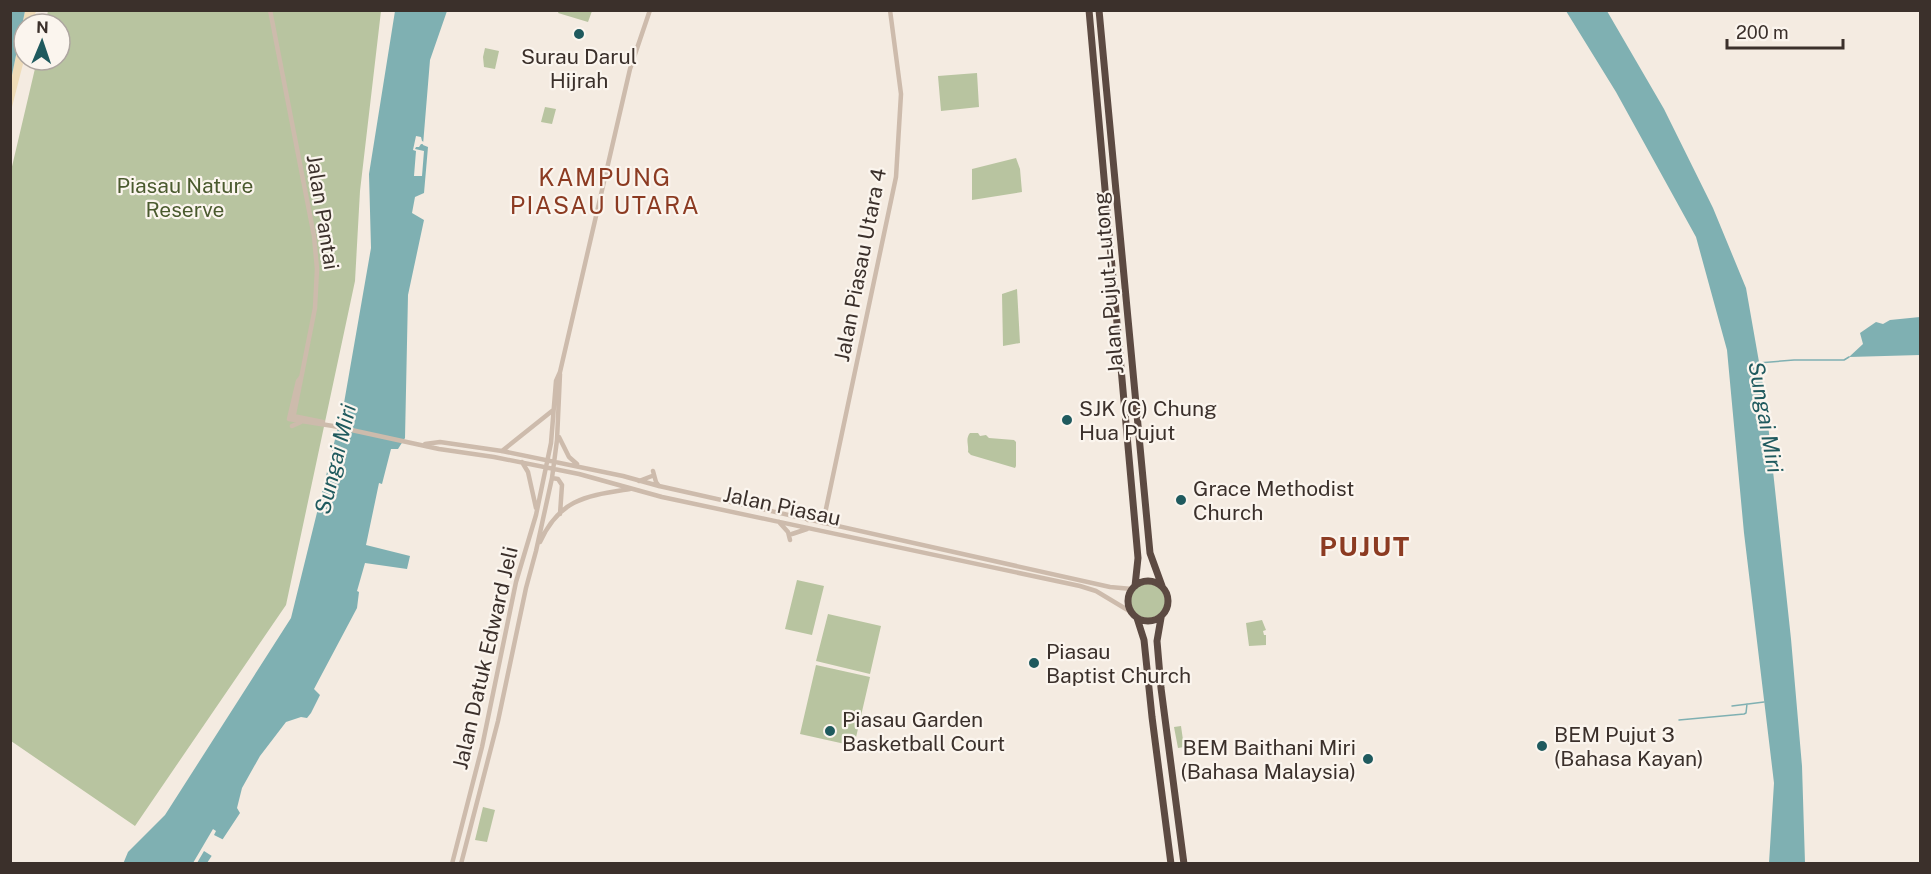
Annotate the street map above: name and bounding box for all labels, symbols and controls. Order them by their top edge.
north arrow [12,12,72,72]
scale bar [1727,12,1842,50]
text: N [36,18,49,37]
text: 200 m [1736,22,1789,43]
marker: Surau Darul Hijrah [572,27,586,41]
place label: Surau Darul Hijrah [521,44,637,93]
street label: Jalan Pantai [302,153,344,271]
district label: KAMPUNG PIASAU UTARA [510,163,700,219]
street label: Jalan Piasau Utara 4 [829,166,891,364]
park label: Piasau Nature Reserve [117,173,253,222]
street label: Jalan Pujut-Lutong [1088,191,1128,375]
water label: Sungai Miri [1743,359,1789,475]
place label: SJK (C) Chung Hua Pujut [1079,396,1217,445]
water label: Sungai Miri [309,401,361,517]
marker: SJK (C) Chung Hua Pujut [1060,413,1074,427]
place label: Grace Methodist Church [1193,476,1354,525]
street label: Jalan Piasau [721,481,843,531]
marker: Grace Methodist Church [1174,493,1188,507]
district label: PUJUT [1319,530,1411,562]
street label: Jalan Datuk Edward Jeli [447,544,523,772]
place label: Piasau Baptist Church [1046,639,1191,688]
marker: Piasau Baptist Church [1027,656,1041,670]
place label: Piasau Garden Basketball Court [842,707,1005,756]
place label: BEM Pujut 3 (Bahasa Kayan) [1554,722,1704,771]
marker: Piasau Garden Basketball Court [823,724,837,738]
place label: BEM Baithani Miri (Bahasa Malaysia) [1180,735,1356,784]
marker: BEM Pujut 3 (Bahasa Kayan) [1535,739,1549,753]
marker: BEM Baithani Miri (Bahasa Malaysia) [1361,752,1375,766]

